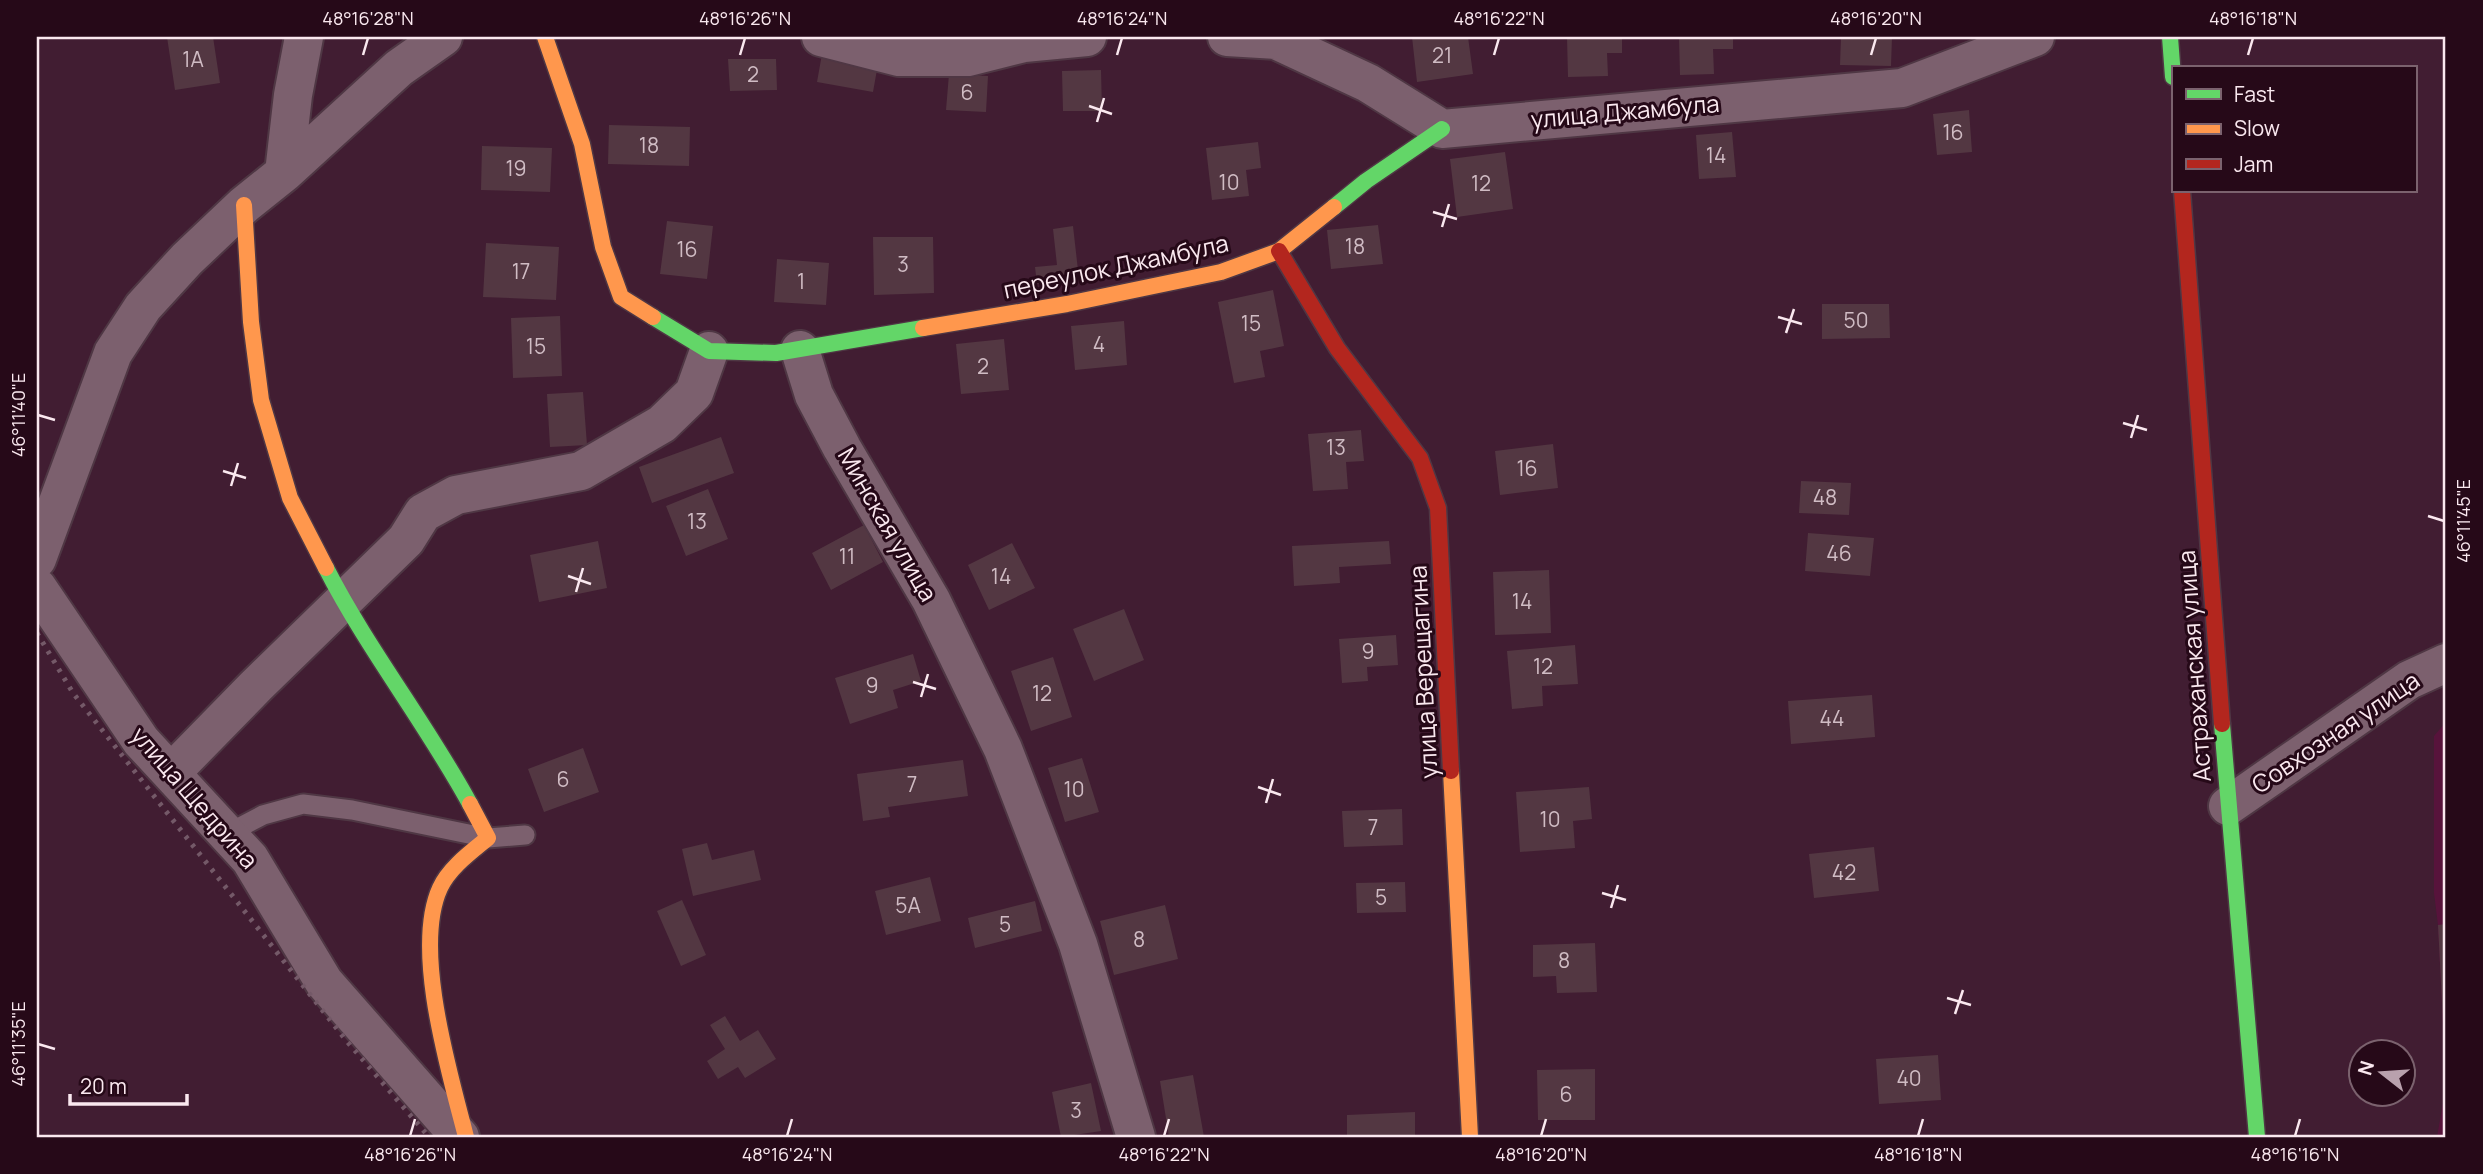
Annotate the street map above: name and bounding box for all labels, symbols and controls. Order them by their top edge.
text: 48°16'28"N [322,6,414,30]
text: 48°16'26"N [699,6,791,30]
text: 48°16'24"N [1077,6,1167,30]
text: 48°16'22"N [1453,6,1545,30]
text: 48°16'20"N [1830,6,1922,30]
text: 48°16'18"N [2209,6,2297,30]
house number: 21 [1432,41,1452,69]
house number: 1А [182,45,204,73]
house number: 2 [747,60,759,88]
legend [2172,66,2416,192]
house number: 6 [960,78,974,106]
text: Fast [2234,80,2275,108]
street label: улица Джамбула [1529,86,1721,135]
text: Slow [2234,114,2280,142]
house number: 16 [1942,118,1964,146]
house number: 18 [639,131,659,159]
house number: 14 [1706,141,1726,169]
text: Jam [2234,150,2273,178]
house number: 19 [505,154,527,182]
house number: 10 [1219,168,1240,196]
house number: 12 [1471,169,1491,197]
street label: переулок Джамбула [1000,226,1231,306]
house number: 18 [1345,232,1365,260]
house number: 16 [676,235,698,263]
house number: 3 [897,250,909,278]
house number: 17 [512,257,530,285]
house number: 1 [797,267,805,295]
house number: 50 [1844,306,1868,334]
house number: 15 [1241,309,1261,337]
house number: 4 [1093,330,1105,358]
house number: 15 [526,332,546,360]
house number: 2 [977,352,989,380]
text: 46°11'40"E [6,373,30,457]
house number: 13 [1326,433,1346,461]
street label: Минская улица [831,441,946,607]
house number: 16 [1516,454,1538,482]
text: 46°11'45"E [2451,479,2475,563]
house number: 48 [1813,483,1837,511]
house number: 13 [687,507,707,535]
house number: 46 [1826,539,1852,567]
house number: 11 [839,542,855,570]
street label: Астраханская улица [2169,549,2218,783]
house number: 14 [991,562,1011,590]
street label: улица Верещагина [1400,565,1445,780]
house number: 14 [1512,587,1532,615]
house number: 9 [1361,637,1375,665]
house number: 12 [1533,652,1553,680]
street label: Совхозная улица [2245,663,2426,800]
house number: 9 [865,671,879,699]
house number: 12 [1032,679,1052,707]
house number: 44 [1820,704,1844,732]
street label: улица Щедрина [124,719,266,875]
house number: 6 [556,765,570,793]
house number: 7 [907,770,917,798]
house number: 10 [1064,775,1085,803]
house number: 10 [1540,805,1561,833]
house number: 7 [1368,813,1378,841]
house number: 42 [1832,858,1856,886]
house number: 5 [1375,883,1387,911]
house number: 5А [895,891,921,919]
house number: 5 [999,910,1011,938]
house number: 8 [1133,925,1145,953]
house number: 8 [1558,946,1570,974]
text: 46°11'35"E [6,1001,30,1087]
north arrow [2346,1038,2416,1108]
text: N [2351,1058,2380,1078]
scale bar [70,1062,187,1106]
house number: 40 [1896,1064,1922,1092]
text: 20 m [80,1072,127,1100]
house number: 6 [1559,1080,1573,1108]
house number: 3 [1070,1096,1082,1124]
text: 48°16'26"N [364,1142,456,1166]
text: 48°16'24"N [742,1142,832,1166]
text: 48°16'22"N [1118,1142,1210,1166]
text: 48°16'20"N [1495,1142,1587,1166]
text: 48°16'18"N [1874,1142,1962,1166]
text: 48°16'16"N [2251,1142,2339,1166]

